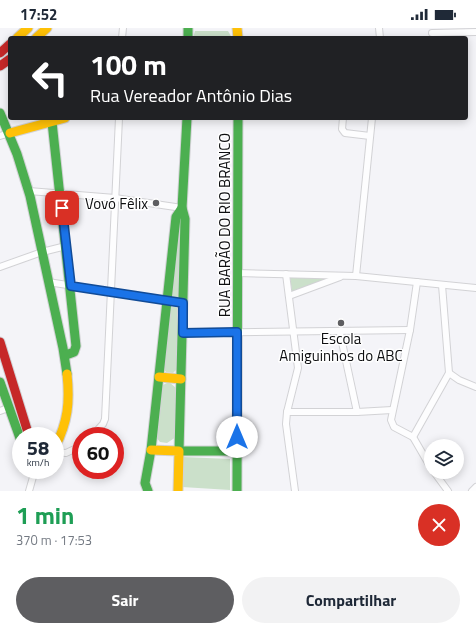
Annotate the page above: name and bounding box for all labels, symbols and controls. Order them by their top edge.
text: 17:52 [20,3,57,26]
text: 100 m [90,43,167,86]
icon: left [24,52,76,104]
text: Rua Vereador Antônio Dias [90,82,292,109]
street label: RUA BARÃO DO RIO BRANCO [213,133,236,317]
pin [45,191,79,225]
place label: Vovó Fêlix [85,192,148,215]
icon: arrive [51,197,73,219]
marker: Vovó Fêlix [151,198,161,208]
marker: Escola Amiguinhos do ABC [336,318,346,328]
place label: Escola Amiguinhos do ABC [279,327,403,367]
position arrow [216,416,258,458]
speed limit sign: 60 [72,427,124,479]
text: 58 [27,432,49,463]
map controls [424,439,464,479]
button: layers [424,439,464,479]
text: km/h [27,455,49,470]
text: 1 min [16,497,74,533]
button: close [418,504,460,546]
text: 370 m · 17:53 [16,530,92,550]
button: Sair [16,577,234,623]
button: Compartilhar [242,577,460,623]

